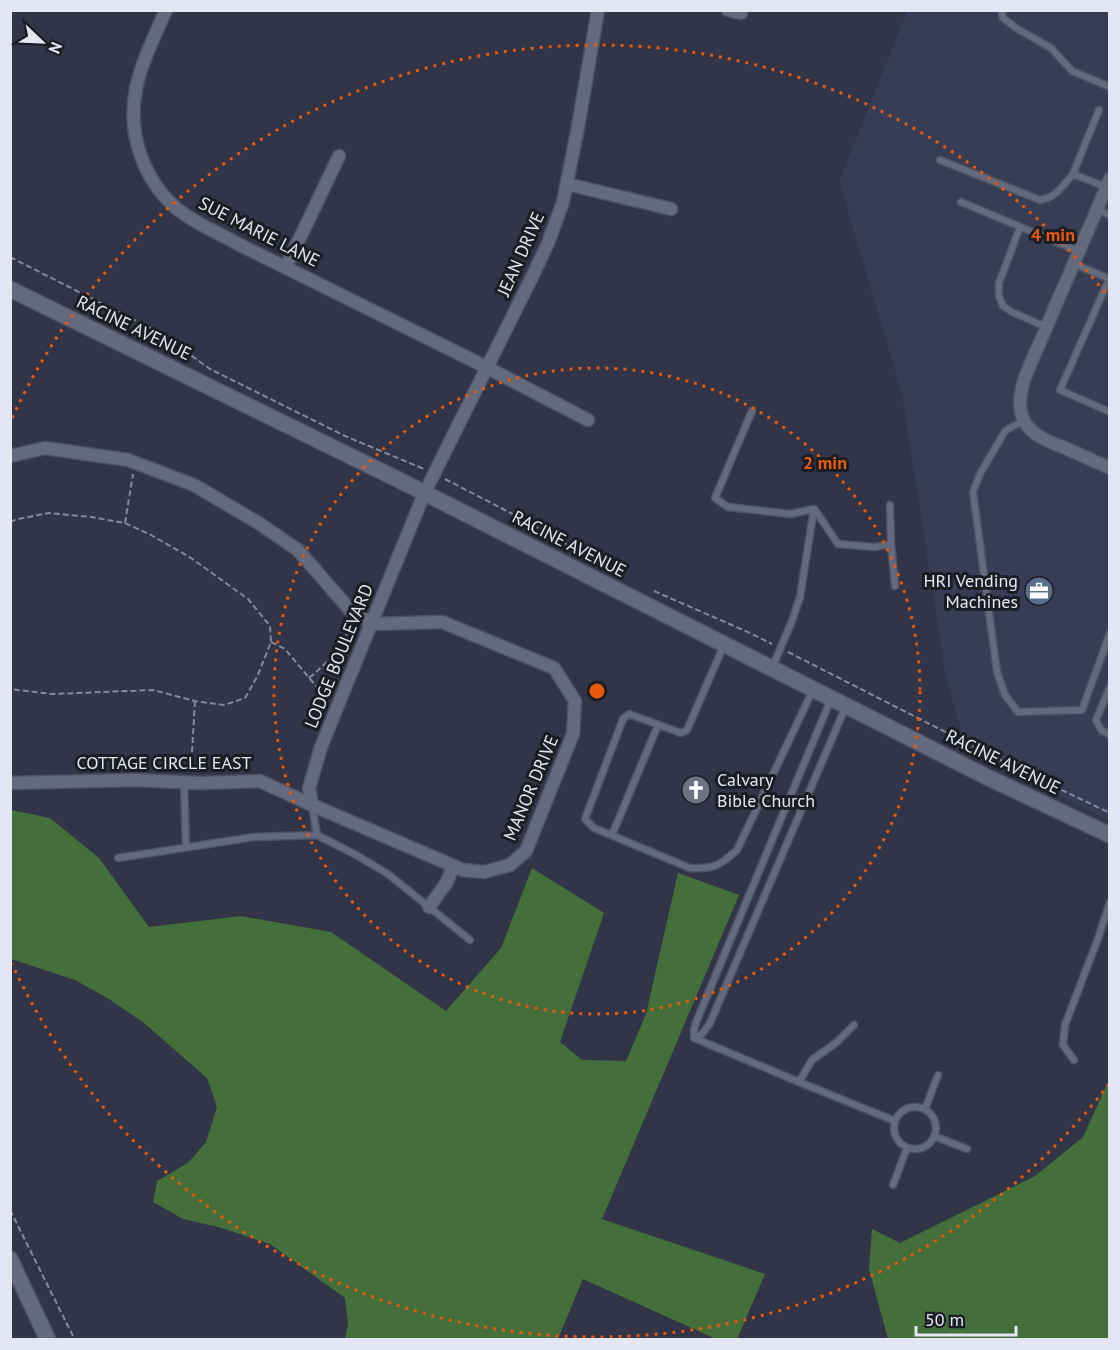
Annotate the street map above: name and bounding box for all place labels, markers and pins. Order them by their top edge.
place label: HRI Vending Machines [924,569,1018,613]
office icon: HRI Vending Machines [1023,575,1055,607]
centre of rings [587,681,607,701]
place label: Calvary Bible Church [717,768,815,812]
church icon: Calvary Bible Church [680,774,712,806]

